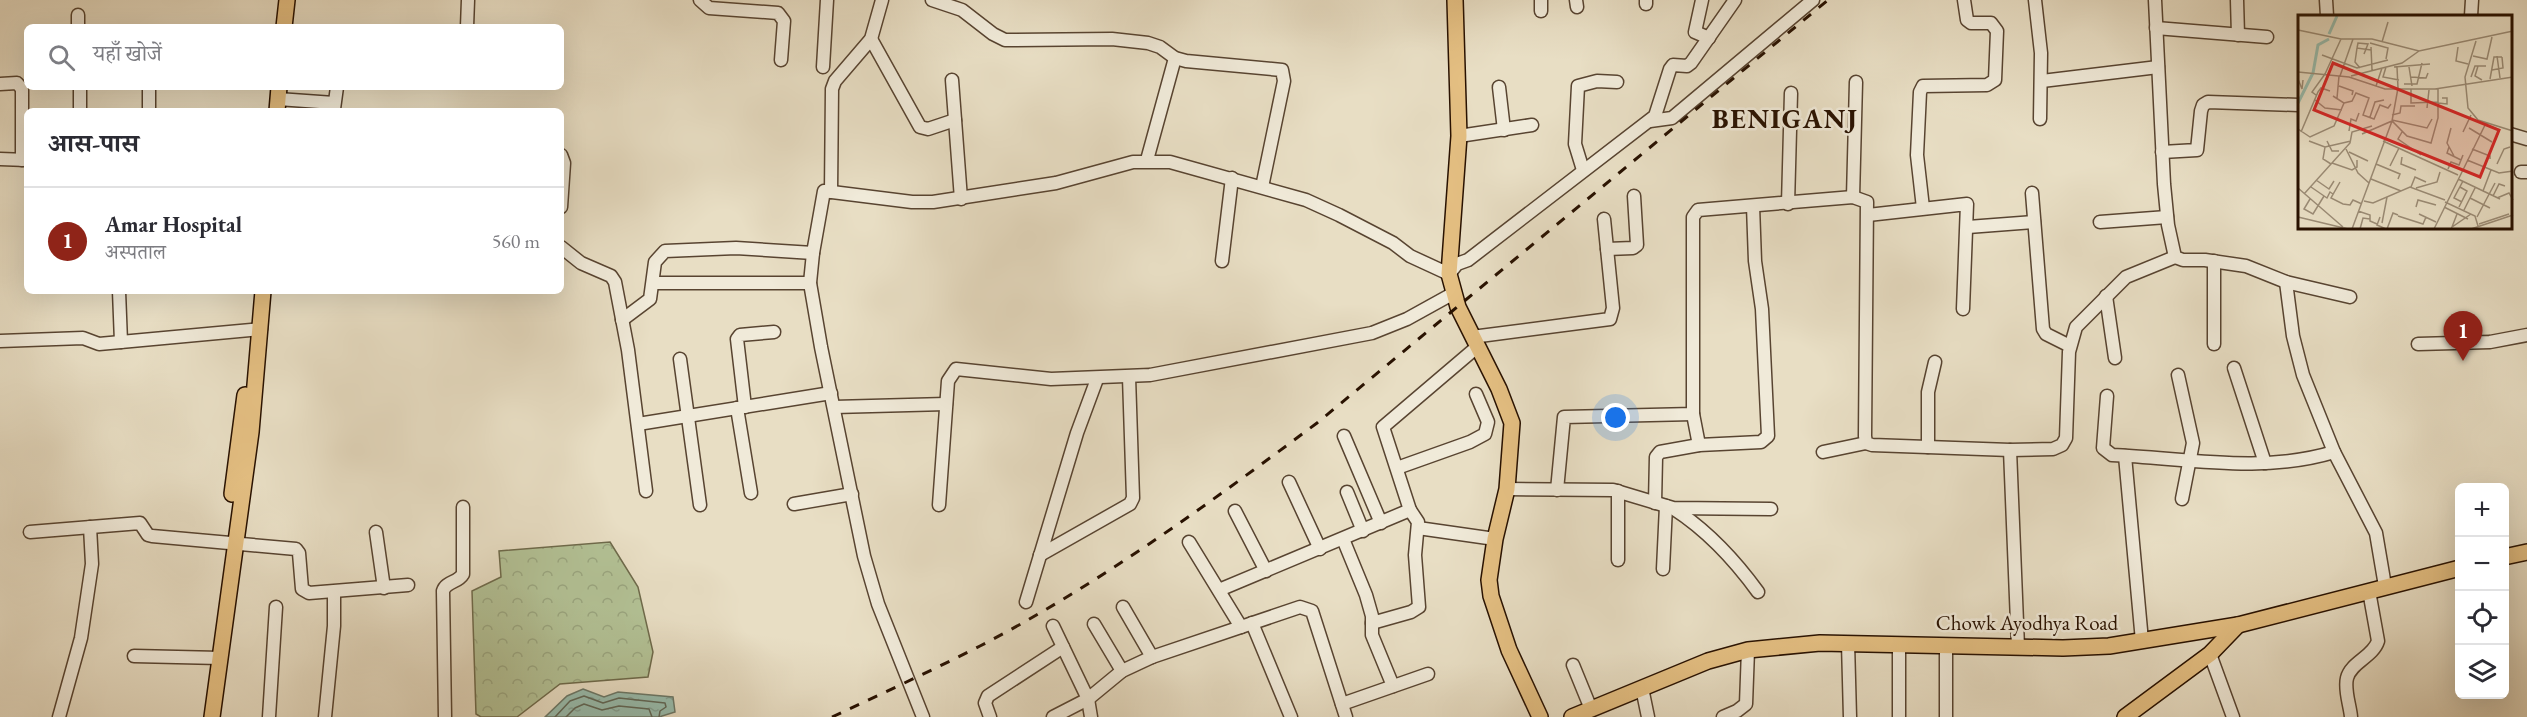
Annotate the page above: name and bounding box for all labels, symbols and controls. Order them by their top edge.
inset map [2298,15,2512,230]
search box [24,24,564,90]
text: यहाँ खोजें [93,39,162,68]
icon: search [45,41,78,74]
district label: BENIGANJ [1712,101,1858,136]
text: आस-पास [48,126,139,160]
text: Amar Hospital [105,210,242,239]
text: 1 [62,228,73,254]
text: 560 m [492,228,540,254]
text: अस्पताल [105,239,166,265]
pin: 1 [2444,312,2482,361]
your location [1601,403,1630,432]
map controls [2455,483,2509,699]
button: + [2455,483,2509,537]
button: − [2455,537,2509,591]
button: locate [2455,591,2509,645]
street label: Chowk Ayodhya Road [1936,609,2119,636]
button: layers [2455,645,2509,699]

